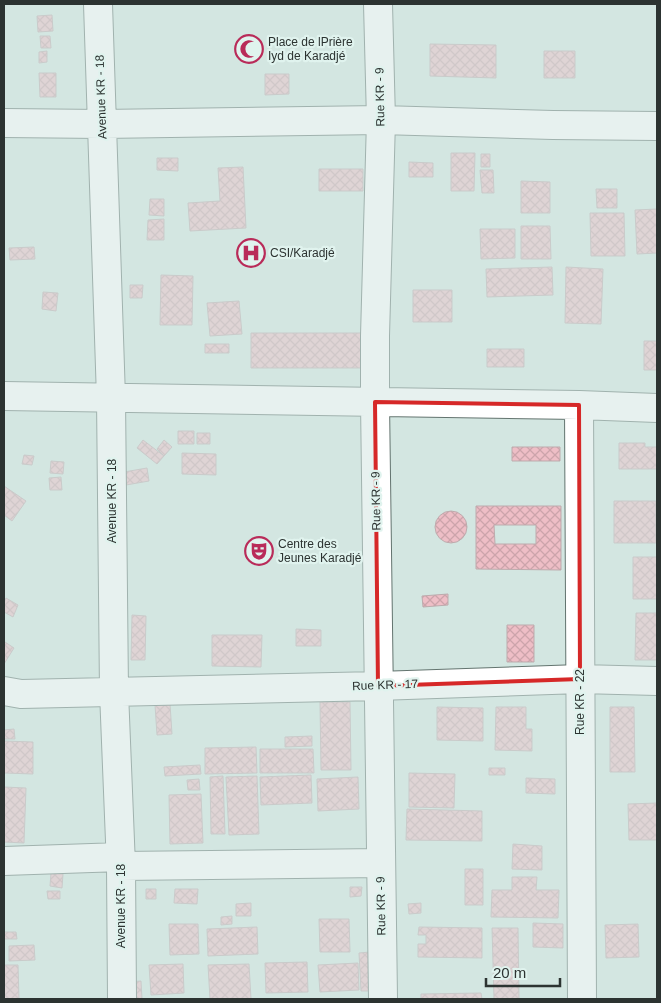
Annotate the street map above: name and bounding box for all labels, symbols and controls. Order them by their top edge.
mosque icon: Place de lPrière Iyd de Karadjé [234,34,264,64]
place label: Place de lPrière Iyd de Karadjé [268,35,353,63]
street label: Avenue KR - 18 [93,54,109,139]
street label: Rue KR - 9 [372,67,388,127]
hospital icon: CSI/Karadjé [236,238,266,268]
place label: CSI/Karadjé [270,246,335,260]
street label: Avenue KR - 18 [105,458,119,543]
street label: Rue KR - 9 [368,471,384,531]
theatre icon: Centre des Jeunes Karadjé [244,536,274,566]
place label: Centre des Jeunes Karadjé [278,537,362,565]
street label: Rue KR - 22 [573,669,587,735]
street label: Rue KR - 17 [352,677,419,693]
street label: Avenue KR - 18 [114,863,128,948]
street label: Rue KR - 9 [373,876,389,936]
scale bar [486,956,560,988]
text: 20 m [493,964,526,981]

